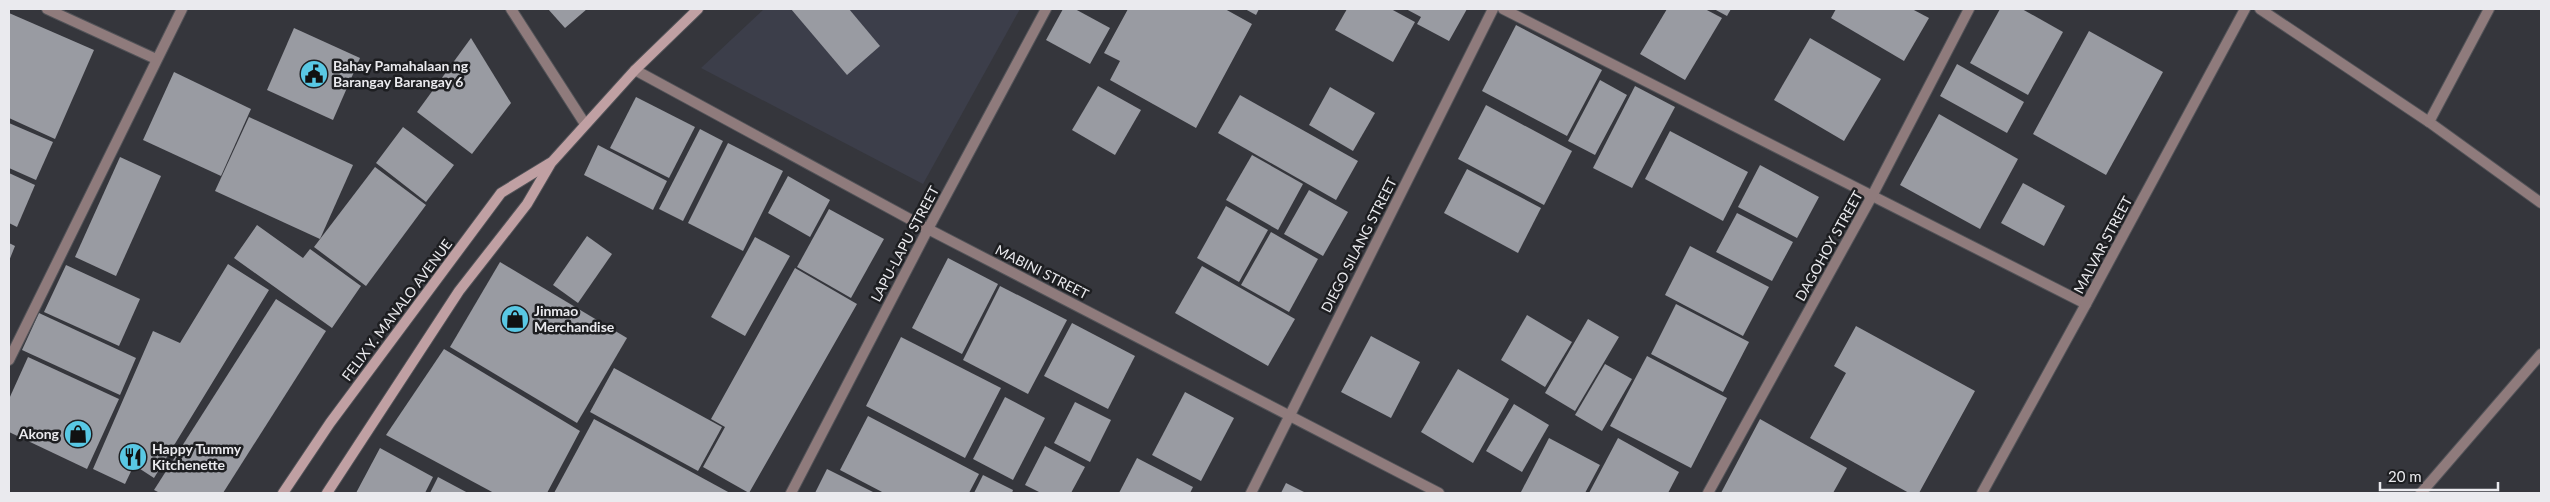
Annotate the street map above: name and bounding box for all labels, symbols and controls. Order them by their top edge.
place label: Bahay Pamahalaan ng Barangay Barangay 6 [333,57,469,90]
public building icon: Bahay Pamahalaan ng Barangay Barangay 6 [299,59,329,89]
street label: DIEGO SILANG STREET [1317,174,1400,315]
street label: LAPU-LAPU STREET [867,182,943,305]
street label: DAGOHOY STREET [1791,187,1866,304]
street label: MALVAR STREET [2070,192,2136,296]
street label: FELIX Y. MANALO AVENUE [338,236,455,384]
street label: MABINI STREET [993,241,1092,303]
place label: Jinmao Merchandise [534,302,615,335]
shop icon: Jinmao Merchandise [500,304,530,334]
shop icon: Akong [63,419,93,449]
place label: Akong [18,425,60,442]
place label: Happy Tummy Kitchenette [152,440,242,473]
restaurant icon: Happy Tummy Kitchenette [118,442,148,472]
scale bar [2380,460,2498,492]
text: 20 m [2388,467,2422,485]

